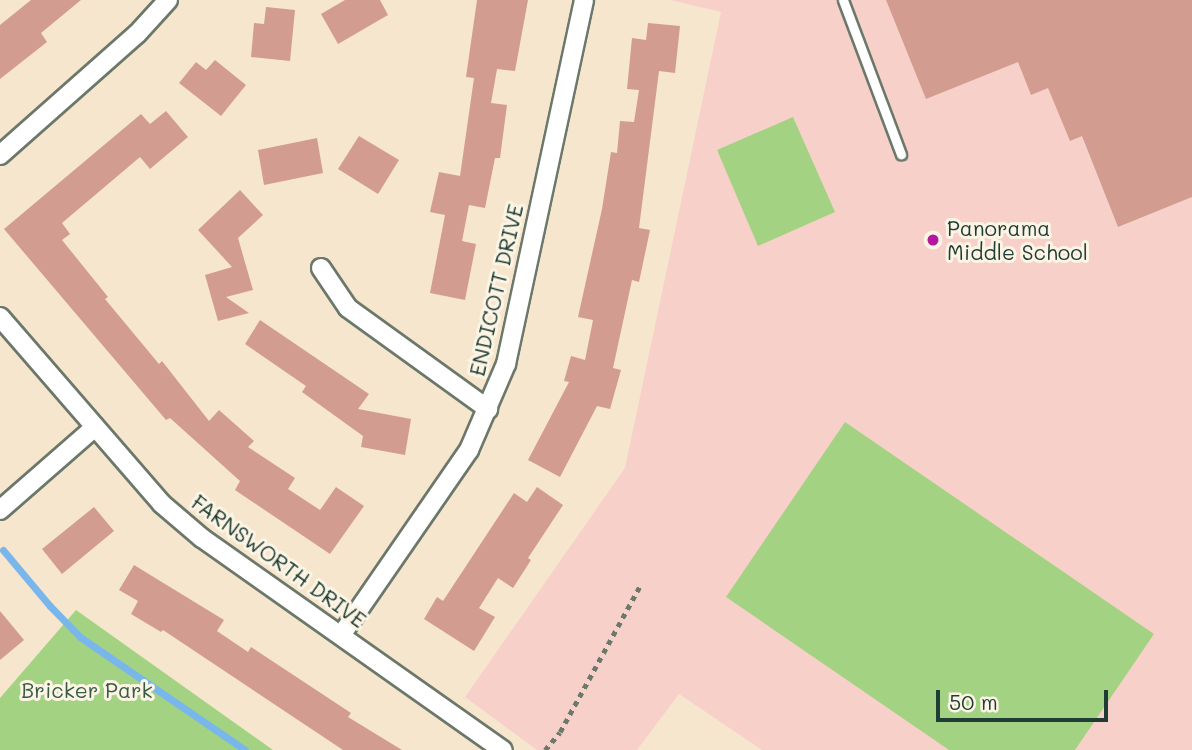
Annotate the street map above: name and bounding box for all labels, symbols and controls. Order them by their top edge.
street label: ENDICOTT DRIVE [464,202,528,378]
place label: Panorama Middle School [947,215,1088,265]
marker: Panorama Middle School [925,232,941,248]
street label: FARNSWORTH DRIVE [187,489,371,633]
scale bar [940,676,1112,720]
park label: Bricker Park [21,677,153,703]
text: 50 m [949,688,998,715]

